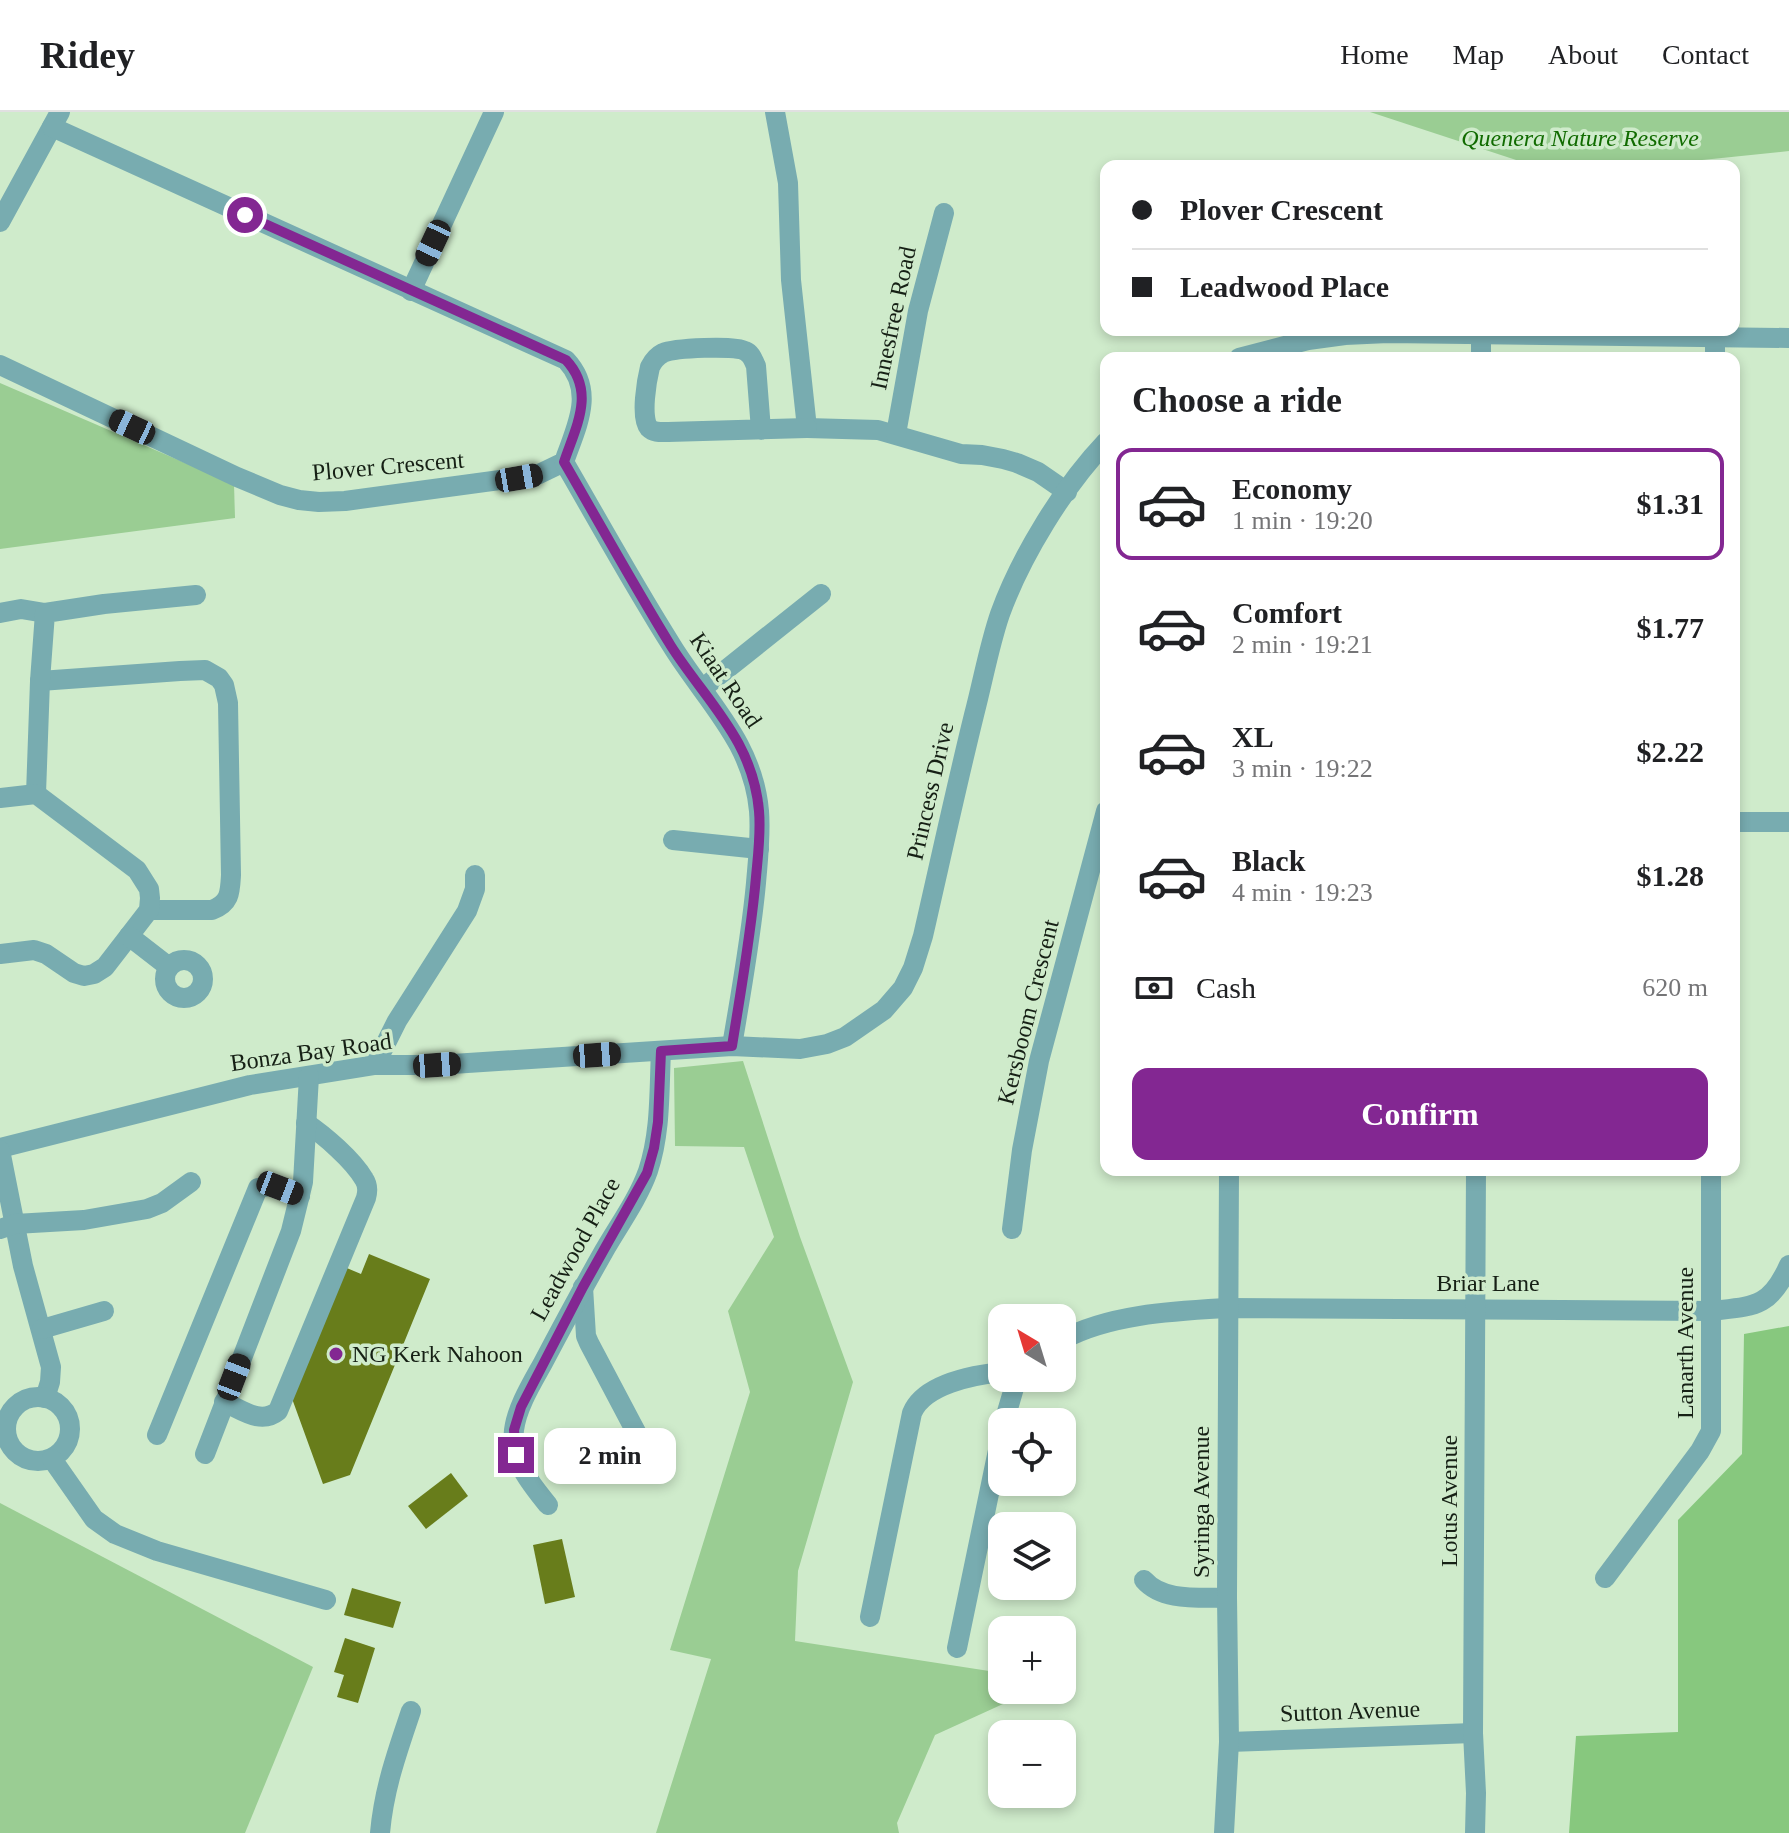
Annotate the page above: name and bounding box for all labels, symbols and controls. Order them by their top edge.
text: Ridey [40,34,135,76]
text: Home [1340,39,1409,70]
text: Map [1453,39,1504,70]
text: About [1548,39,1618,70]
text: Contact [1662,39,1749,70]
park label: Quenera Nature Reserve [1461,125,1699,151]
text: Plover Crescent [1180,193,1383,226]
route start [227,197,263,233]
car [412,216,454,270]
street label: Innesfree Road [865,244,921,392]
text: Leadwood Place [1180,270,1389,303]
text: Choose a ride [1132,380,1342,420]
car [105,406,159,448]
street label: Plover Crescent [311,446,465,486]
car [493,462,545,494]
icon: car [1136,468,1208,540]
text: Economy [1232,472,1352,505]
text: $1.31 [1637,487,1704,520]
text: 1 min · 19:20 [1232,506,1373,535]
icon: car [1136,592,1208,664]
text: Comfort [1232,596,1342,629]
text: $1.77 [1637,611,1704,644]
street label: Kiaat Road [685,628,767,732]
text: 2 min · 19:21 [1232,630,1373,659]
icon: car [1136,716,1208,788]
street label: Princess Drive [902,720,958,862]
text: XL [1232,720,1274,753]
text: $2.22 [1637,735,1704,768]
text: 3 min · 19:22 [1232,754,1373,783]
icon: car [1136,840,1208,912]
text: Black [1232,844,1305,877]
text: $1.28 [1637,859,1704,892]
text: 4 min · 19:23 [1232,878,1373,907]
street label: Kersboom Crescent [992,916,1064,1107]
icon: cash [1132,966,1176,1010]
text: Cash [1196,971,1256,1004]
text: 620 m [1642,973,1708,1002]
street label: Bonza Bay Road [229,1028,393,1076]
car [572,1041,622,1069]
car [412,1051,462,1079]
button: Confirm [1132,1068,1708,1160]
car [253,1168,307,1208]
street label: Leadwood Place [525,1173,625,1325]
street label: Lanarth Avenue [1672,1267,1698,1419]
street label: Briar Lane [1436,1270,1540,1296]
north arrow [988,1304,1076,1392]
map controls [988,1304,1076,1808]
place label: NG Kerk Nahoon [352,1341,523,1367]
marker: NG Kerk Nahoon [327,1345,345,1363]
car [214,1350,254,1404]
button: locate [988,1408,1076,1496]
street label: Syringa Avenue [1188,1426,1214,1578]
callout: 2 min [544,1427,676,1483]
street label: Lotus Avenue [1436,1435,1462,1567]
route end [498,1437,534,1473]
text: 2 min [579,1441,641,1470]
button: layers [988,1512,1076,1600]
button: + [988,1616,1076,1704]
street label: Sutton Avenue [1279,1696,1421,1726]
button: − [988,1720,1076,1808]

